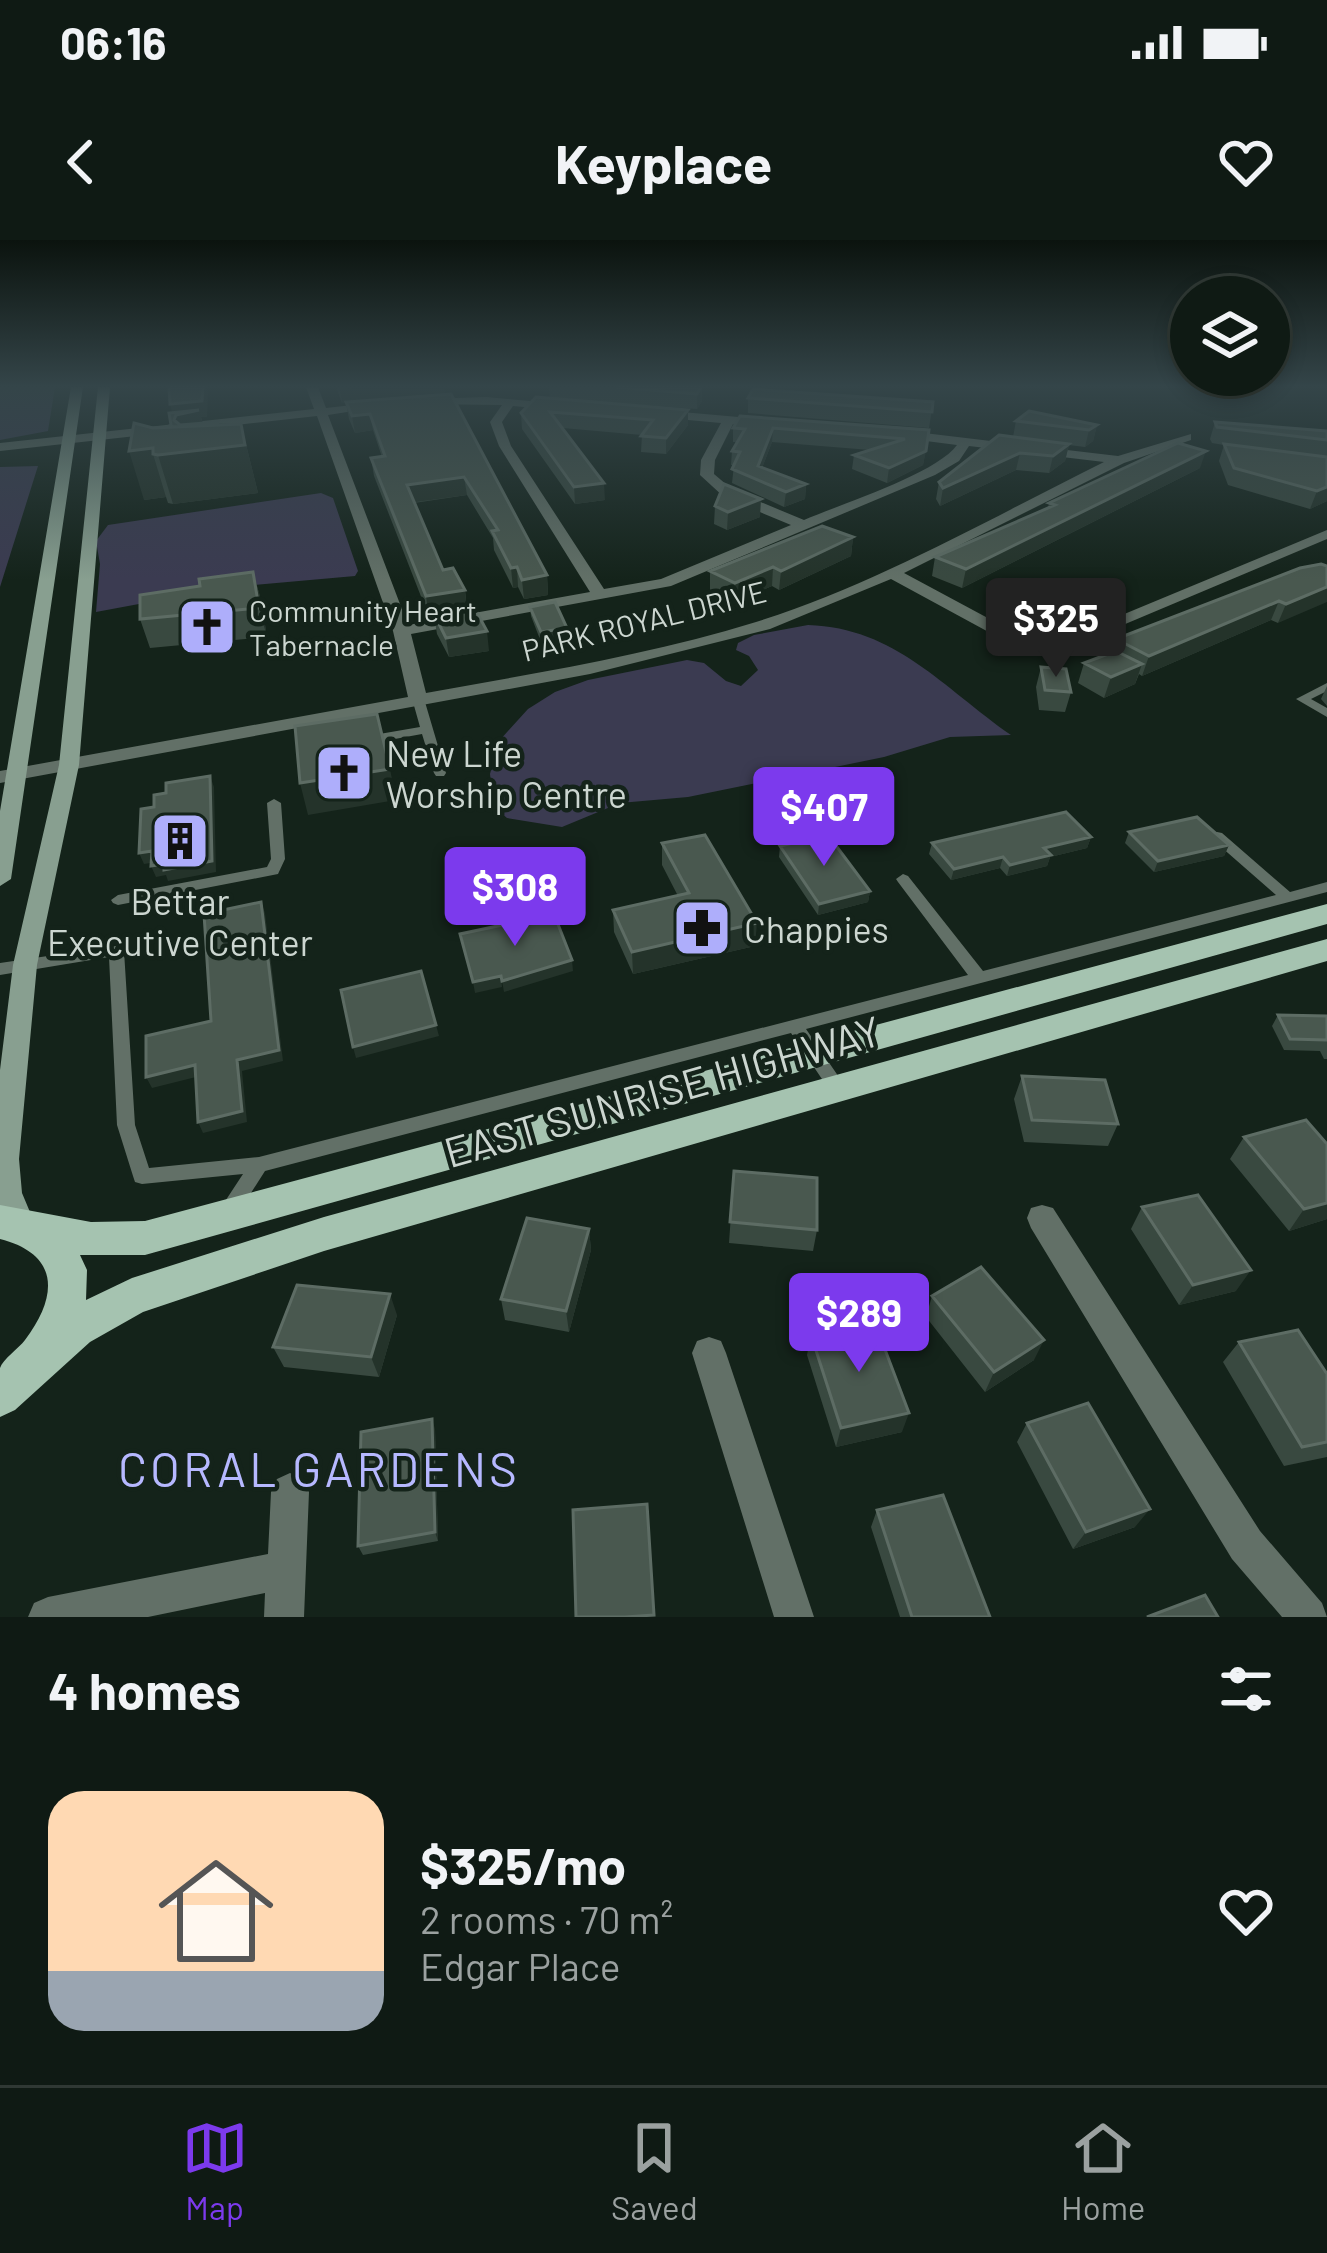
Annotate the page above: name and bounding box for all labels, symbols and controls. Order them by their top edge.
text: 06:16 [60,15,166,69]
icon: back [48,129,114,195]
icon: heart [1213,129,1279,195]
text: Keyplace [555,130,772,195]
map controls [1170,276,1290,396]
button: layers [1170,276,1290,396]
street label: PARK ROYAL DRIVE [518,572,770,668]
pin: $325 [985,578,1127,680]
place label: Community Heart Tabernacle [249,592,477,662]
text: $325 [1013,593,1099,640]
church icon: Community Heart Tabernacle [176,596,238,658]
place label: New Life Worship Centre [386,731,627,815]
church icon: New Life Worship Centre [313,742,375,804]
pin: $407 [753,767,895,869]
text: $407 [780,782,868,829]
building icon: Bettar Executive Center [149,810,211,872]
pin: $308 [444,847,586,949]
text: $308 [472,862,558,909]
place label: Bettar Executive Center [47,879,313,963]
pharmacy icon: Chappies [671,897,733,959]
place label: Chappies [744,907,889,950]
street label: EAST SUNRISE HIGHWAY [438,1004,886,1176]
pin: $289 [788,1273,930,1375]
text: $289 [816,1288,902,1335]
district label: CORAL GARDENS [118,1439,520,1497]
icon: filters [1213,1656,1279,1722]
text: 4 homes [48,1659,241,1720]
text: $325/mo [420,1834,626,1895]
icon: home [144,1839,288,1983]
icon: heart [1213,1878,1279,1944]
text: 2 rooms · 70 m² [420,1895,673,1942]
text: Edgar Place [420,1942,621,1989]
tab: Map [182,2115,248,2227]
tab: Saved [611,2115,698,2227]
tab: Home [1061,2115,1145,2227]

